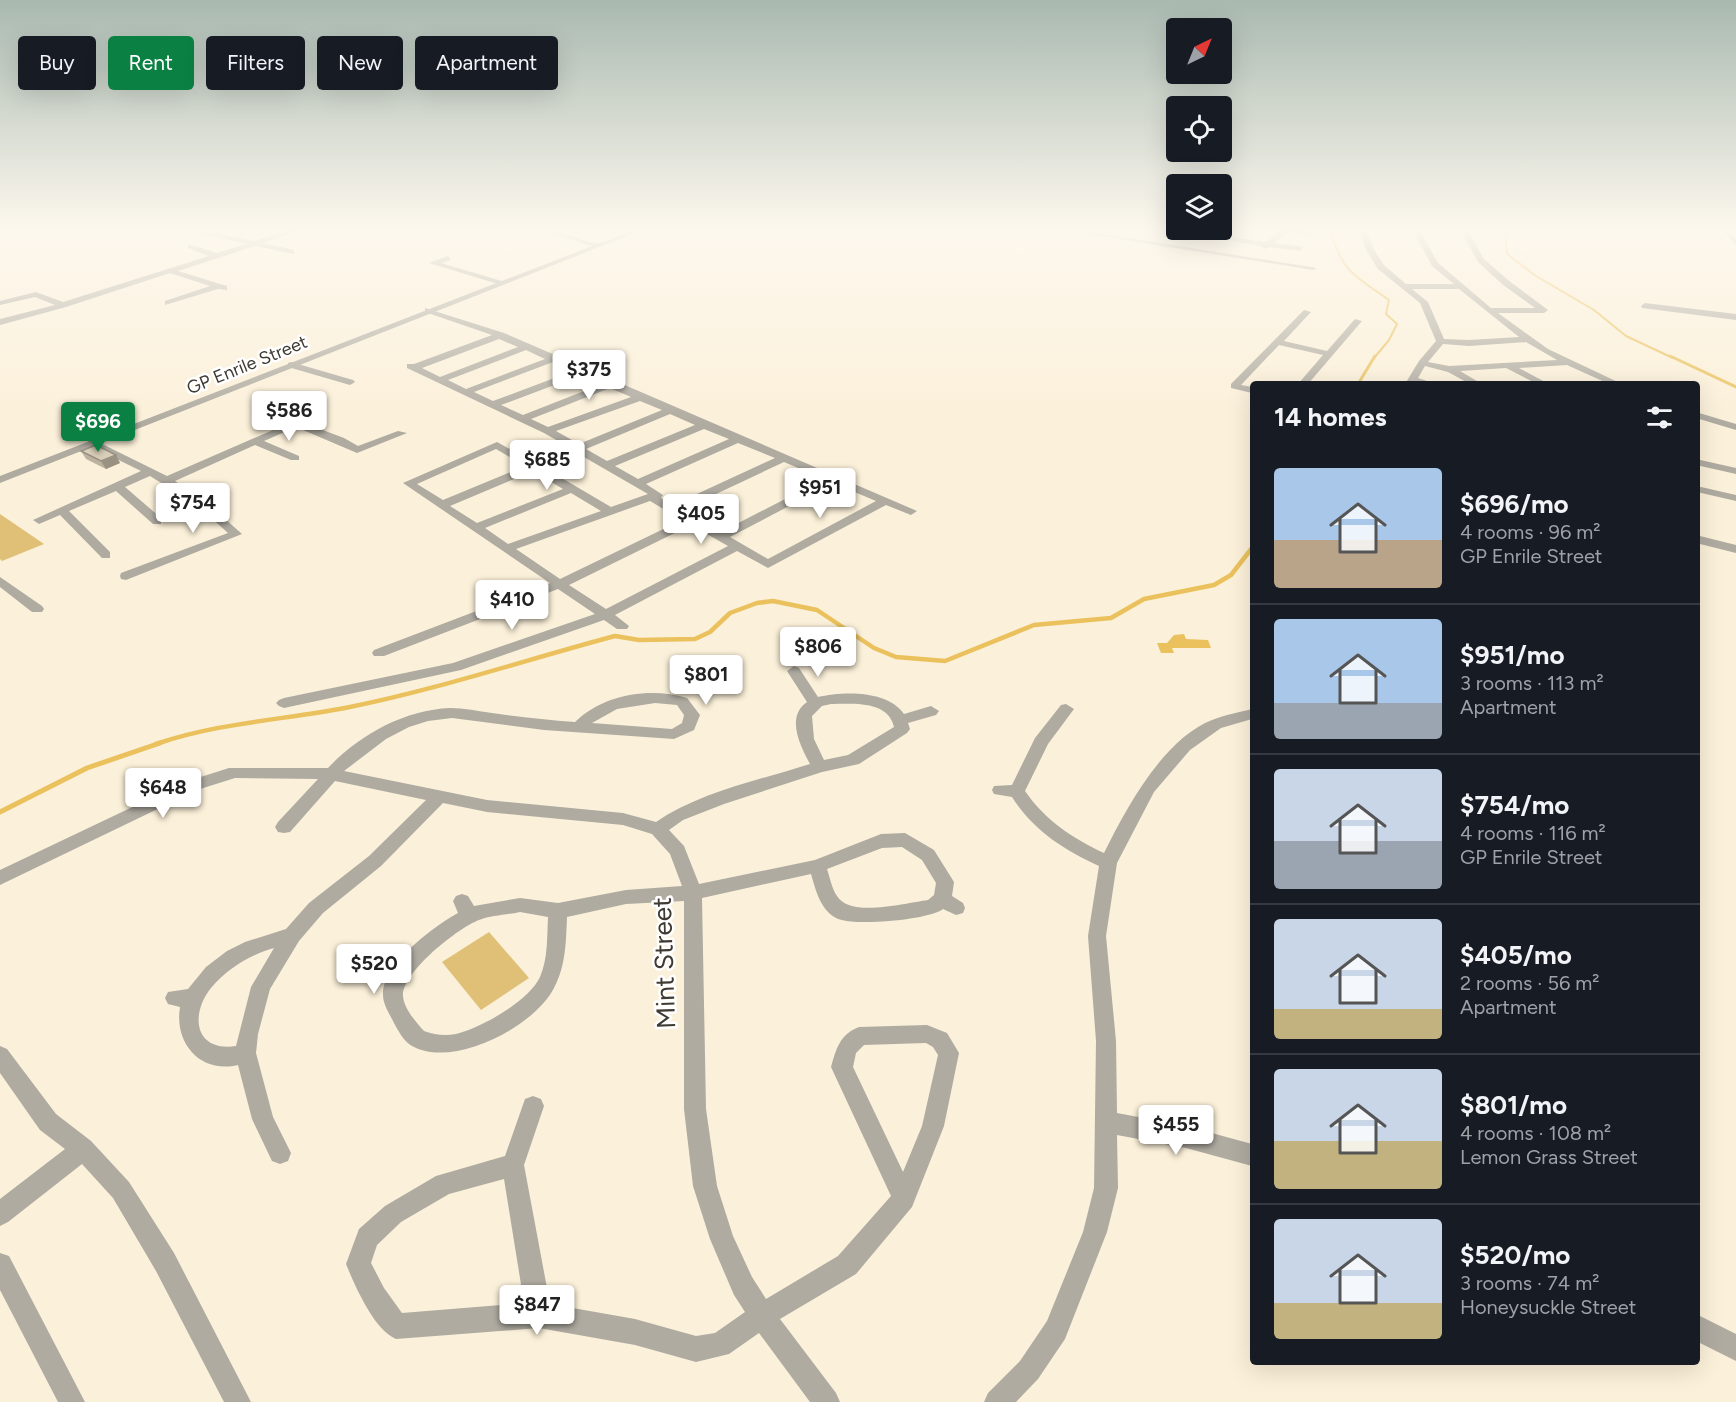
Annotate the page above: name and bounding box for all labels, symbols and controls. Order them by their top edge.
north arrow [1166,18,1232,84]
map controls [1166,18,1232,240]
chip: Buy [18,36,96,90]
chip: Rent [108,36,194,90]
chip: Filters [206,36,305,90]
chip: New [317,36,403,90]
chip: Apartment [415,36,558,90]
button: locate [1166,96,1232,162]
button: layers [1166,174,1232,240]
street label: GP Enrile Street [183,331,311,399]
pin: $375 [553,350,625,401]
text: $375 [567,357,611,381]
pin: $586 [253,391,325,442]
text: $586 [266,398,312,422]
text: 14 homes [1274,401,1387,433]
icon: filters [1643,401,1676,434]
pin: $696 [62,402,134,453]
text: $696 [75,409,121,433]
pin: $685 [511,440,583,491]
text: $685 [524,447,570,471]
pin: $951 [784,468,856,519]
text: $951 [799,475,841,499]
pin: $754 [157,483,229,534]
text: $696/mo [1460,488,1569,520]
text: $754 [170,490,216,514]
icon: home [1322,492,1394,564]
pin: $405 [665,494,737,545]
text: $405 [677,501,725,525]
text: 4 rooms · 96 m² [1460,520,1600,544]
text: GP Enrile Street [1460,544,1602,568]
pin: $410 [476,580,548,631]
text: $410 [489,587,535,611]
pin: $806 [782,627,854,678]
text: $806 [794,634,842,658]
text: $951/mo [1460,639,1565,671]
icon: home [1322,643,1394,715]
pin: $801 [670,655,742,706]
text: $801 [684,662,728,686]
text: 3 rooms · 113 m² [1460,671,1604,695]
text: Apartment [1460,695,1557,719]
pin: $648 [127,768,199,819]
text: $648 [139,775,187,799]
text: $754/mo [1460,789,1569,821]
icon: home [1322,793,1394,865]
text: 4 rooms · 116 m² [1460,821,1606,845]
text: GP Enrile Street [1460,845,1602,869]
street label: Mint Street [646,897,682,1029]
text: $405/mo [1460,939,1572,971]
icon: home [1322,943,1394,1015]
pin: $520 [338,944,410,995]
text: $520 [350,951,398,975]
text: 2 rooms · 56 m² [1460,971,1599,995]
text: Apartment [1460,995,1557,1019]
text: $801/mo [1460,1089,1567,1121]
icon: home [1322,1093,1394,1165]
pin: $455 [1140,1105,1212,1156]
text: $455 [1153,1112,1199,1136]
text: 4 rooms · 108 m² [1460,1121,1611,1145]
text: Lemon Grass Street [1460,1145,1638,1169]
text: $520/mo [1460,1239,1570,1271]
icon: home [1322,1243,1394,1315]
text: 3 rooms · 74 m² [1460,1271,1599,1295]
pin: $847 [501,1285,573,1336]
text: $847 [513,1292,561,1316]
text: Honeysuckle Street [1460,1295,1636,1319]

